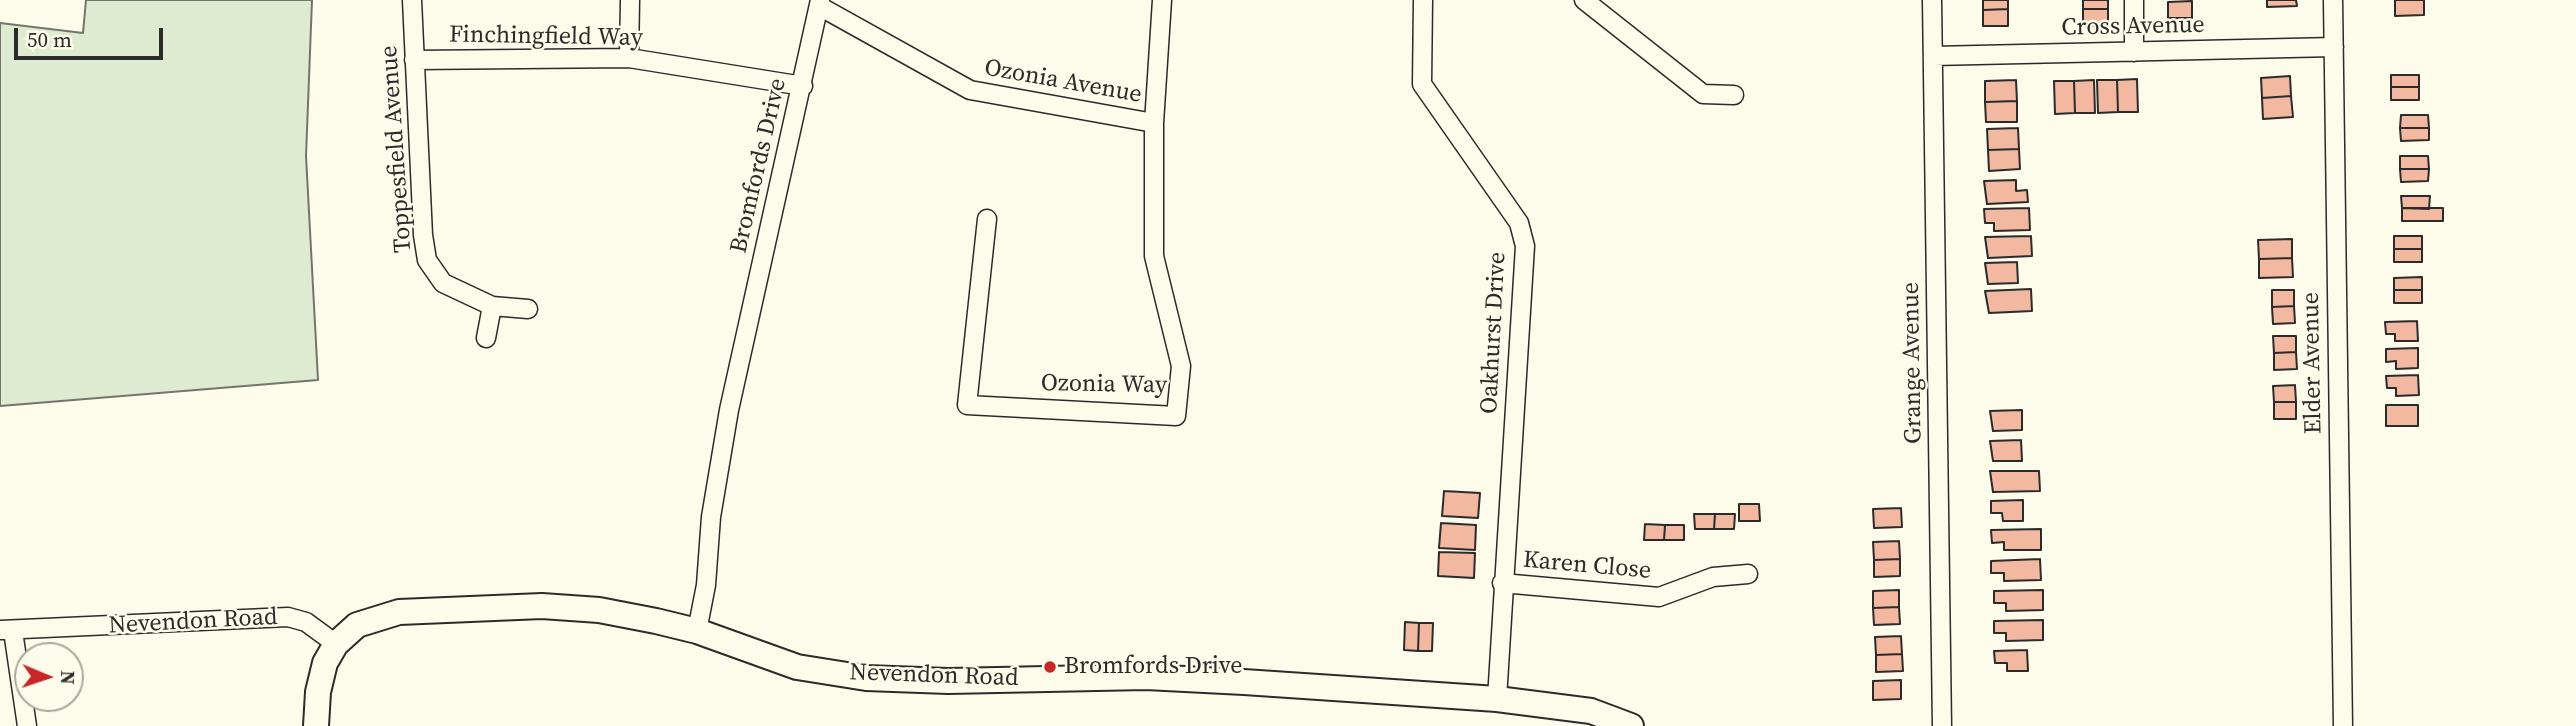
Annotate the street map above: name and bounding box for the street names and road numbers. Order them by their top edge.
street label: Cross Avenue [2061,11,2205,43]
street label: Finchingfield Way [449,21,643,53]
street label: Toppesfield Avenue [375,44,419,254]
street label: Ozonia Avenue [982,54,1144,110]
street label: Bromfords Drive [725,76,793,256]
street label: Oakhurst Drive [1475,251,1513,415]
street label: Grange Avenue [1897,282,1929,444]
street label: Elder Avenue [2297,292,2329,434]
street label: Ozonia Way [1041,370,1167,400]
street label: Karen Close [1522,546,1652,586]
street label: Nevendon Road [108,603,278,641]
street label: Nevendon Road [849,659,1019,693]

